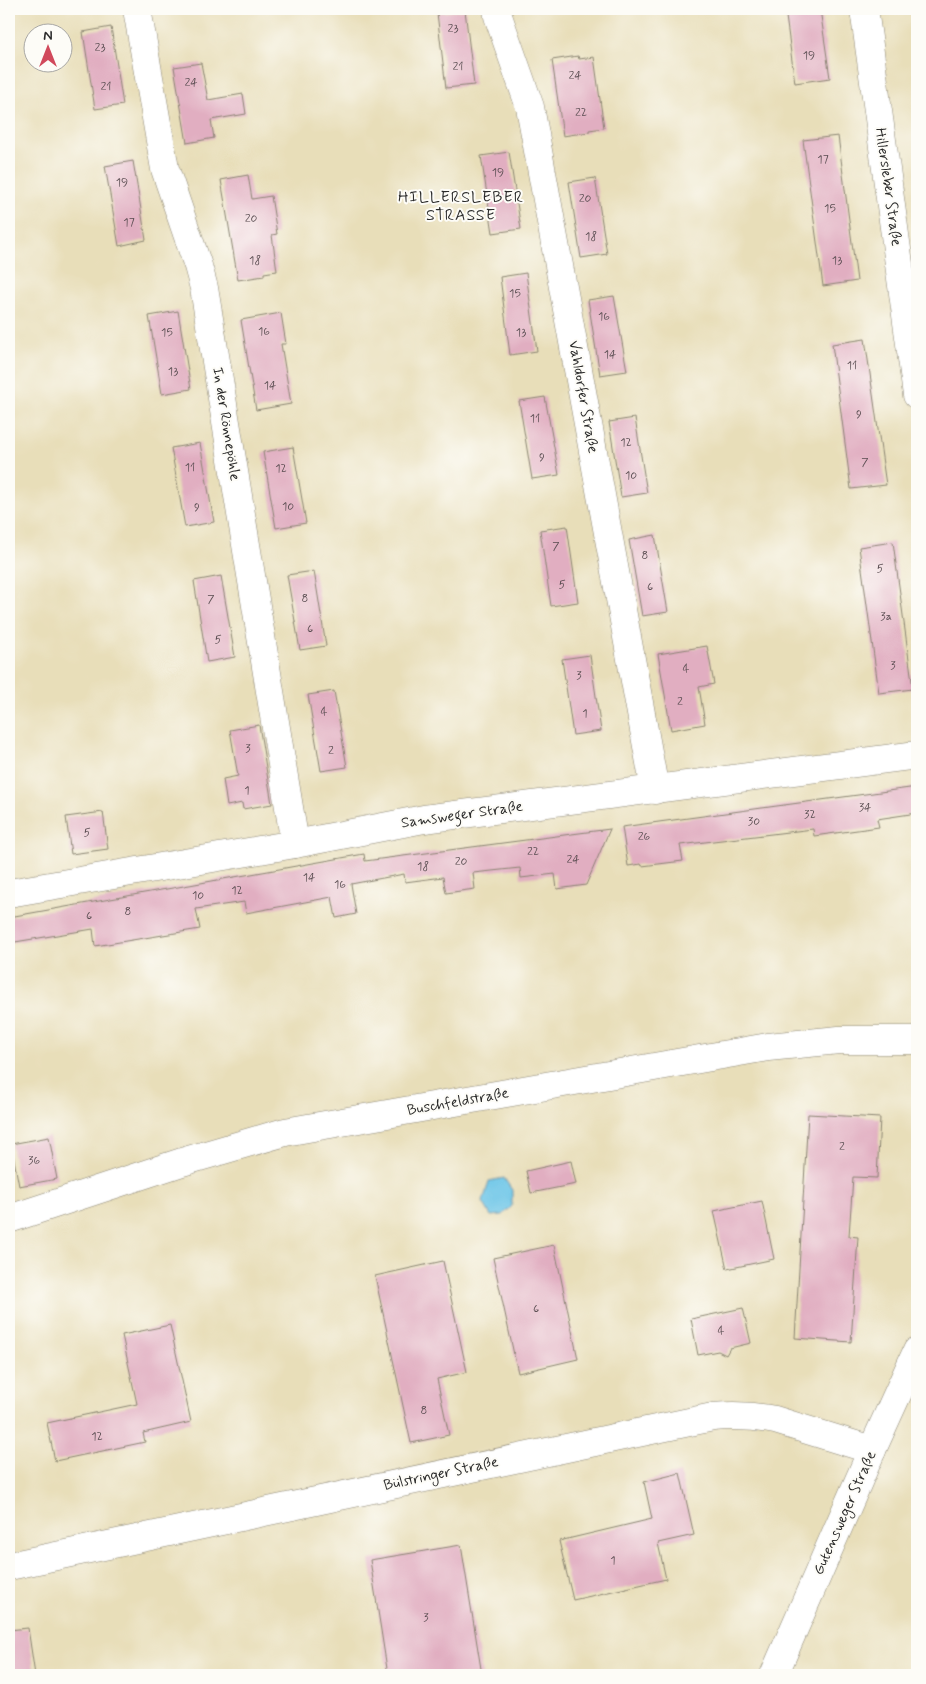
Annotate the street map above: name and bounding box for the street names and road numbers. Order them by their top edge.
street label: Hillersleber Straße [870,126,906,248]
street label: Vahldorfer Straße [563,339,603,455]
street label: In der Rönnepöhle [207,366,245,482]
street label: Samsweger Straße [400,797,524,834]
street label: Buschfeldstraße [406,1083,510,1121]
street label: Gutensweger Straße [809,1448,882,1579]
street label: Bülstringer Straße [382,1452,500,1497]

